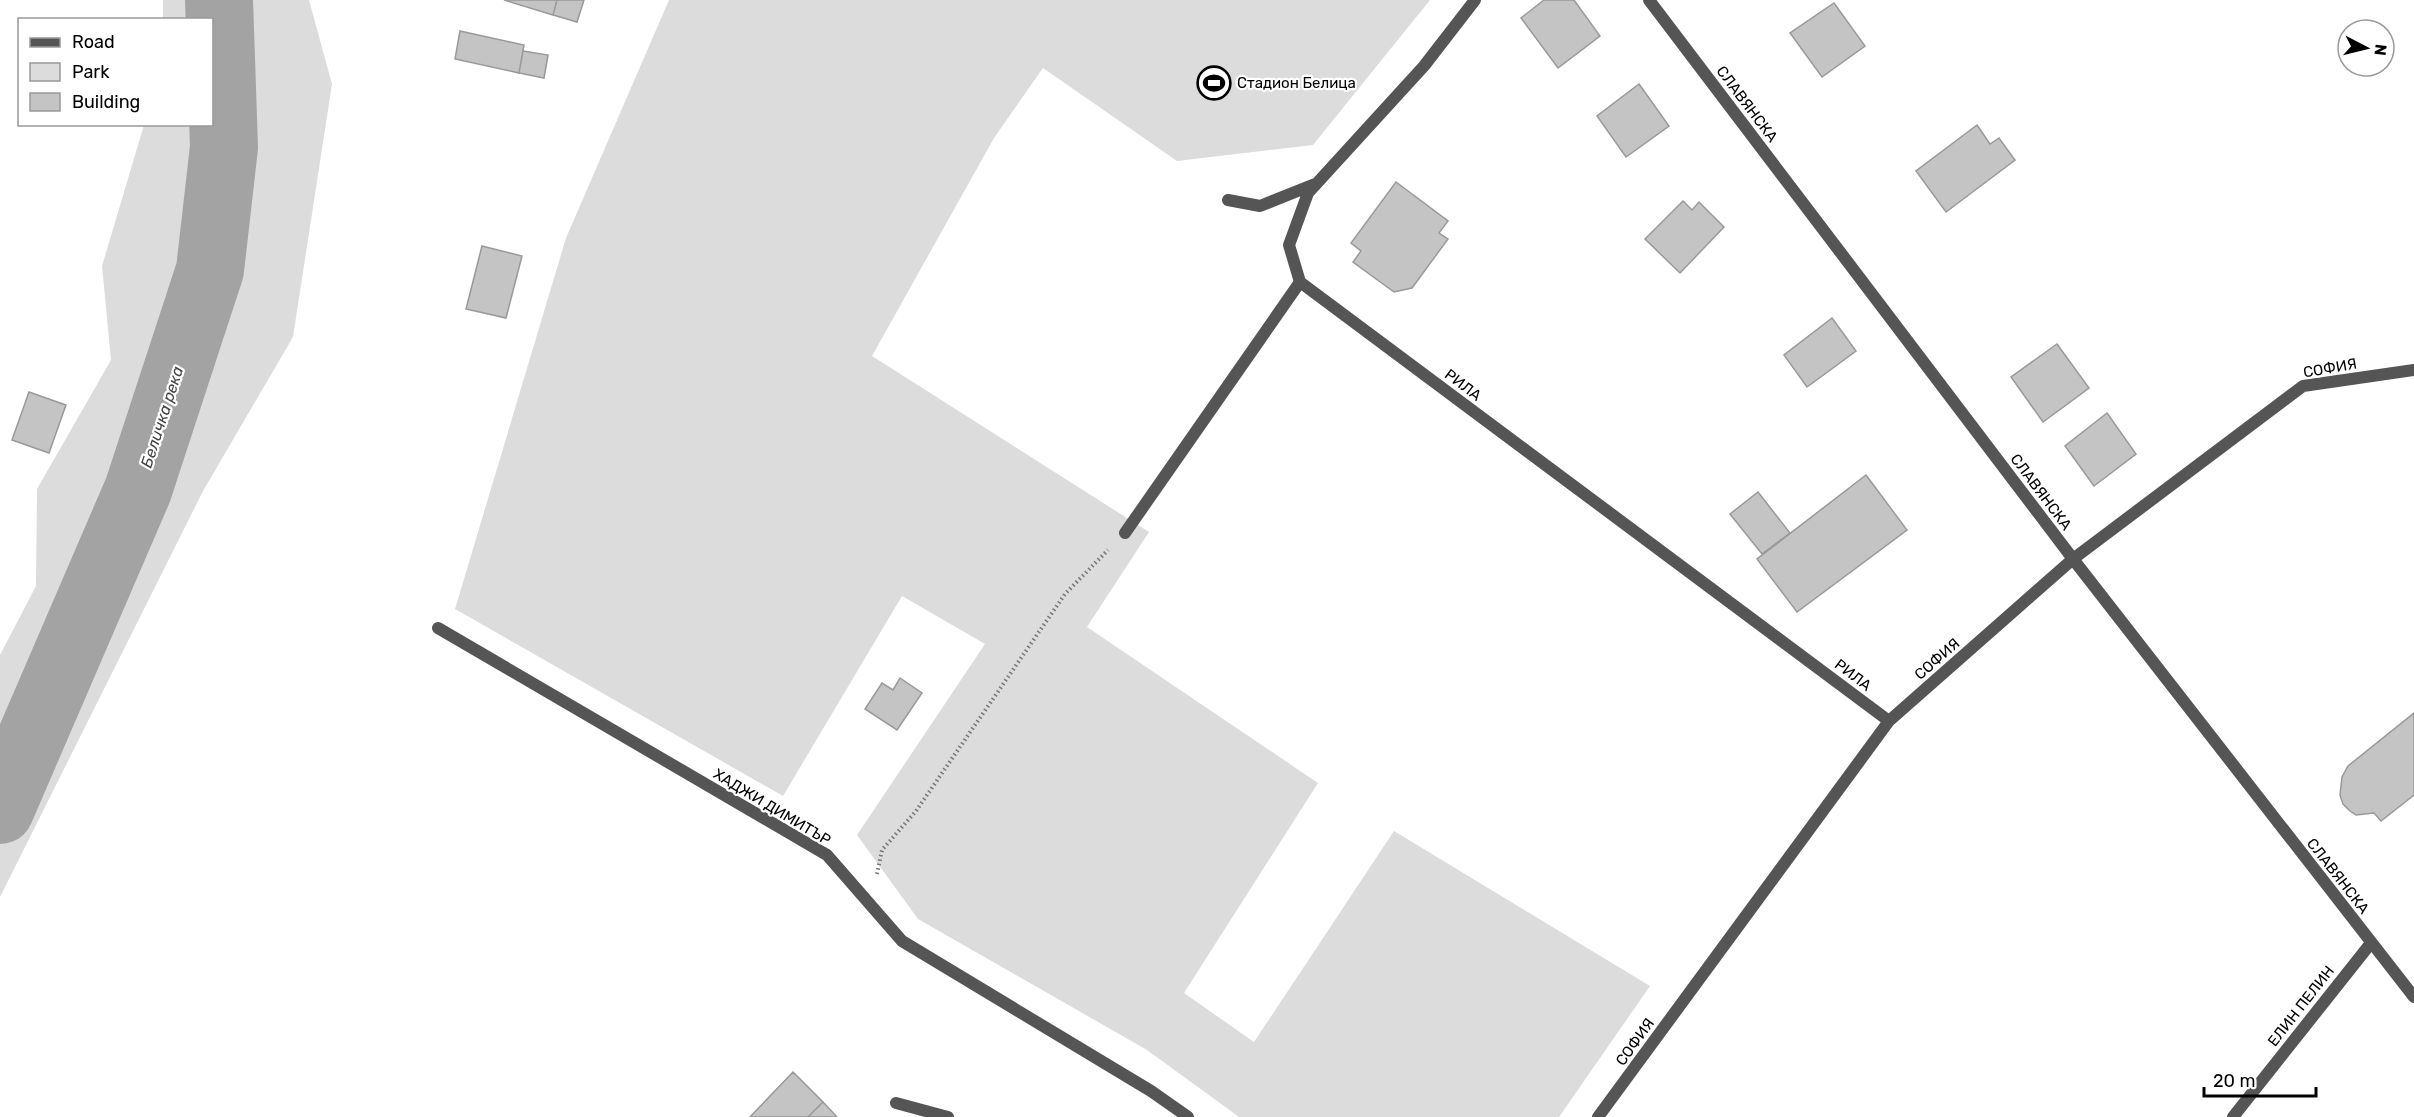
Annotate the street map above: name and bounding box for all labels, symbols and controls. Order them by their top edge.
legend [18,18,213,126]
north arrow [2336,18,2396,78]
text: Road [72,31,115,53]
text: N [2370,43,2391,57]
text: Park [72,61,110,83]
street label: СЛАВЯНСКА [1712,62,1782,146]
sports icon: Стадион Белица [1196,65,1232,101]
place label: Стадион Белица [1237,74,1356,92]
text: Building [72,91,140,113]
street label: СОФИЯ [2302,354,2358,382]
water label: Беличка река [137,364,187,470]
street label: РИЛА [1441,365,1485,405]
street label: СЛАВЯНСКА [2006,450,2076,534]
street label: СОФИЯ [1911,634,1963,684]
street label: РИЛА [1831,655,1875,695]
street label: ХАДЖИ ДИМИТЪР [710,765,834,849]
street label: СЛАВЯНСКА [2303,835,2373,917]
street label: ЕЛИН ПЕЛИН [2264,962,2338,1050]
street label: СОФИЯ [1612,1015,1658,1069]
scale bar [2204,1060,2316,1098]
text: 20 m [2213,1070,2255,1092]

